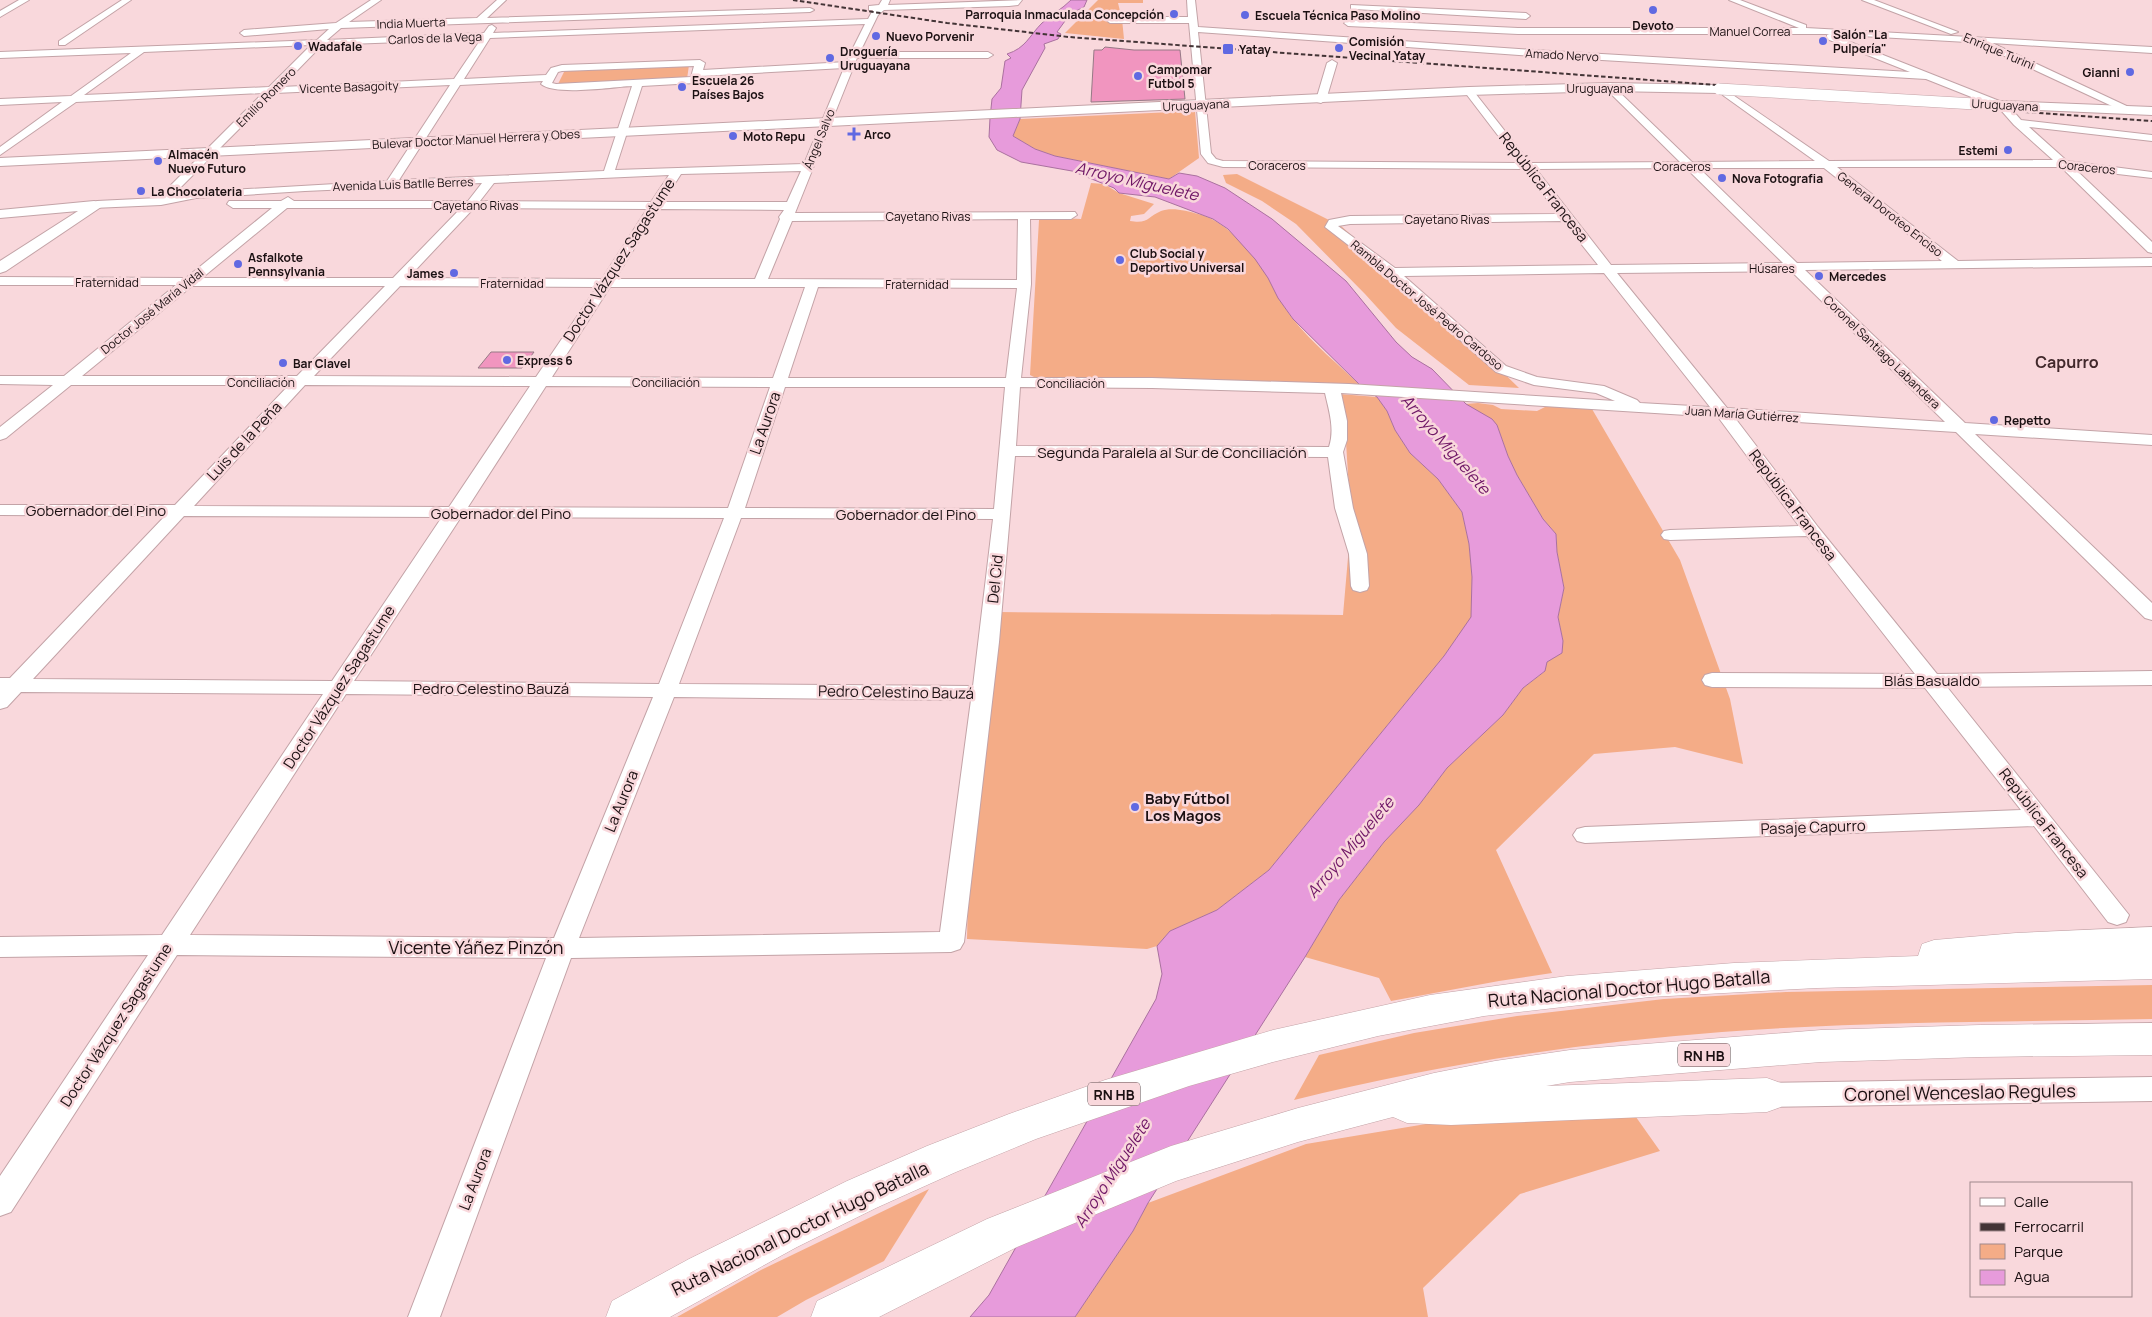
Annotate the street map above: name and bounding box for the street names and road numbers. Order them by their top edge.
street label: India Muerta [376,13,446,33]
street label: Manuel Correa [1709,23,1791,40]
street label: Carlos de la Vega [388,28,482,48]
street label: Enrique Turini [1961,28,2037,74]
street label: Amado Nervo [1525,45,1599,65]
street label: Emilio Romero [232,63,300,131]
street label: Vicente Basagoity [299,77,400,97]
street label: Uruguayana [1567,80,1633,97]
street label: Uruguayana [1162,95,1230,115]
street label: Uruguayana [1971,95,2039,115]
street label: Ángel Salvo [799,106,839,172]
street label: Bulevar Doctor Manuel Herrera y Obes [372,125,580,153]
street label: República Francesa [1494,128,1594,246]
street label: Coraceros [2058,156,2116,178]
street label: Coraceros [1248,157,1306,174]
street label: Coraceros [1653,158,1711,175]
street label: General Doroteo Enciso [1834,167,1946,261]
street label: Avenida Luis Batlle Berres [332,173,474,195]
street label: Doctor Vázquez Sagastume [558,174,680,346]
street label: Cayetano Rivas [433,197,519,214]
street label: Cayetano Rivas [885,208,971,225]
street label: Cayetano Rivas [1404,211,1490,228]
street label: Rambla Doctor José Pedro Cardoso [1347,236,1507,374]
street label: Húsares [1749,260,1795,277]
street label: Doctor José María Vidal [97,264,207,358]
street label: Fraternidad [75,274,139,291]
street label: Fraternidad [480,275,544,292]
street label: Fraternidad [885,276,949,293]
street label: Coronel Santiago Labandera [1820,291,1944,413]
street label: Conciliación [227,374,295,391]
street label: Conciliación [632,374,700,391]
street label: Conciliación [1037,375,1105,392]
street label: La Aurora [744,389,786,457]
street label: Luis de la Peña [202,397,286,485]
street label: Juan María Gutiérrez [1685,402,1799,426]
street label: Segunda Paralela al Sur de Conciliación [1037,442,1307,463]
street label: República Francesa [1744,445,1842,565]
street label: Gobernador del Pino [26,500,166,521]
street label: Gobernador del Pino [431,503,571,524]
street label: Gobernador del Pino [836,504,976,525]
street label: Del Cid [982,554,1008,604]
street label: Doctor Vázquez Sagastume [278,601,400,773]
street label: Blás Basualdo [1884,670,1980,691]
street label: Pedro Celestino Bauzá [413,678,569,699]
street label: Pedro Celestino Bauzá [818,680,974,704]
street label: República Francesa [1994,764,2094,882]
street label: La Aurora [599,767,643,835]
street label: Pasaje Capurro [1760,815,1866,839]
street label: Vicente Yáñez Pinzón [388,935,564,959]
street label: Doctor Vázquez Sagastume [55,939,177,1111]
street label: Ruta Nacional Doctor Hugo Batalla [1487,964,1771,1012]
road number: RN HB [1678,1044,1730,1066]
street label: Coronel Wenceslao Regules [1844,1078,2076,1106]
road number: RN HB [1088,1082,1140,1106]
street label: La Aurora [454,1145,496,1213]
street label: Ruta Nacional Doctor Hugo Batalla [668,1155,932,1301]

